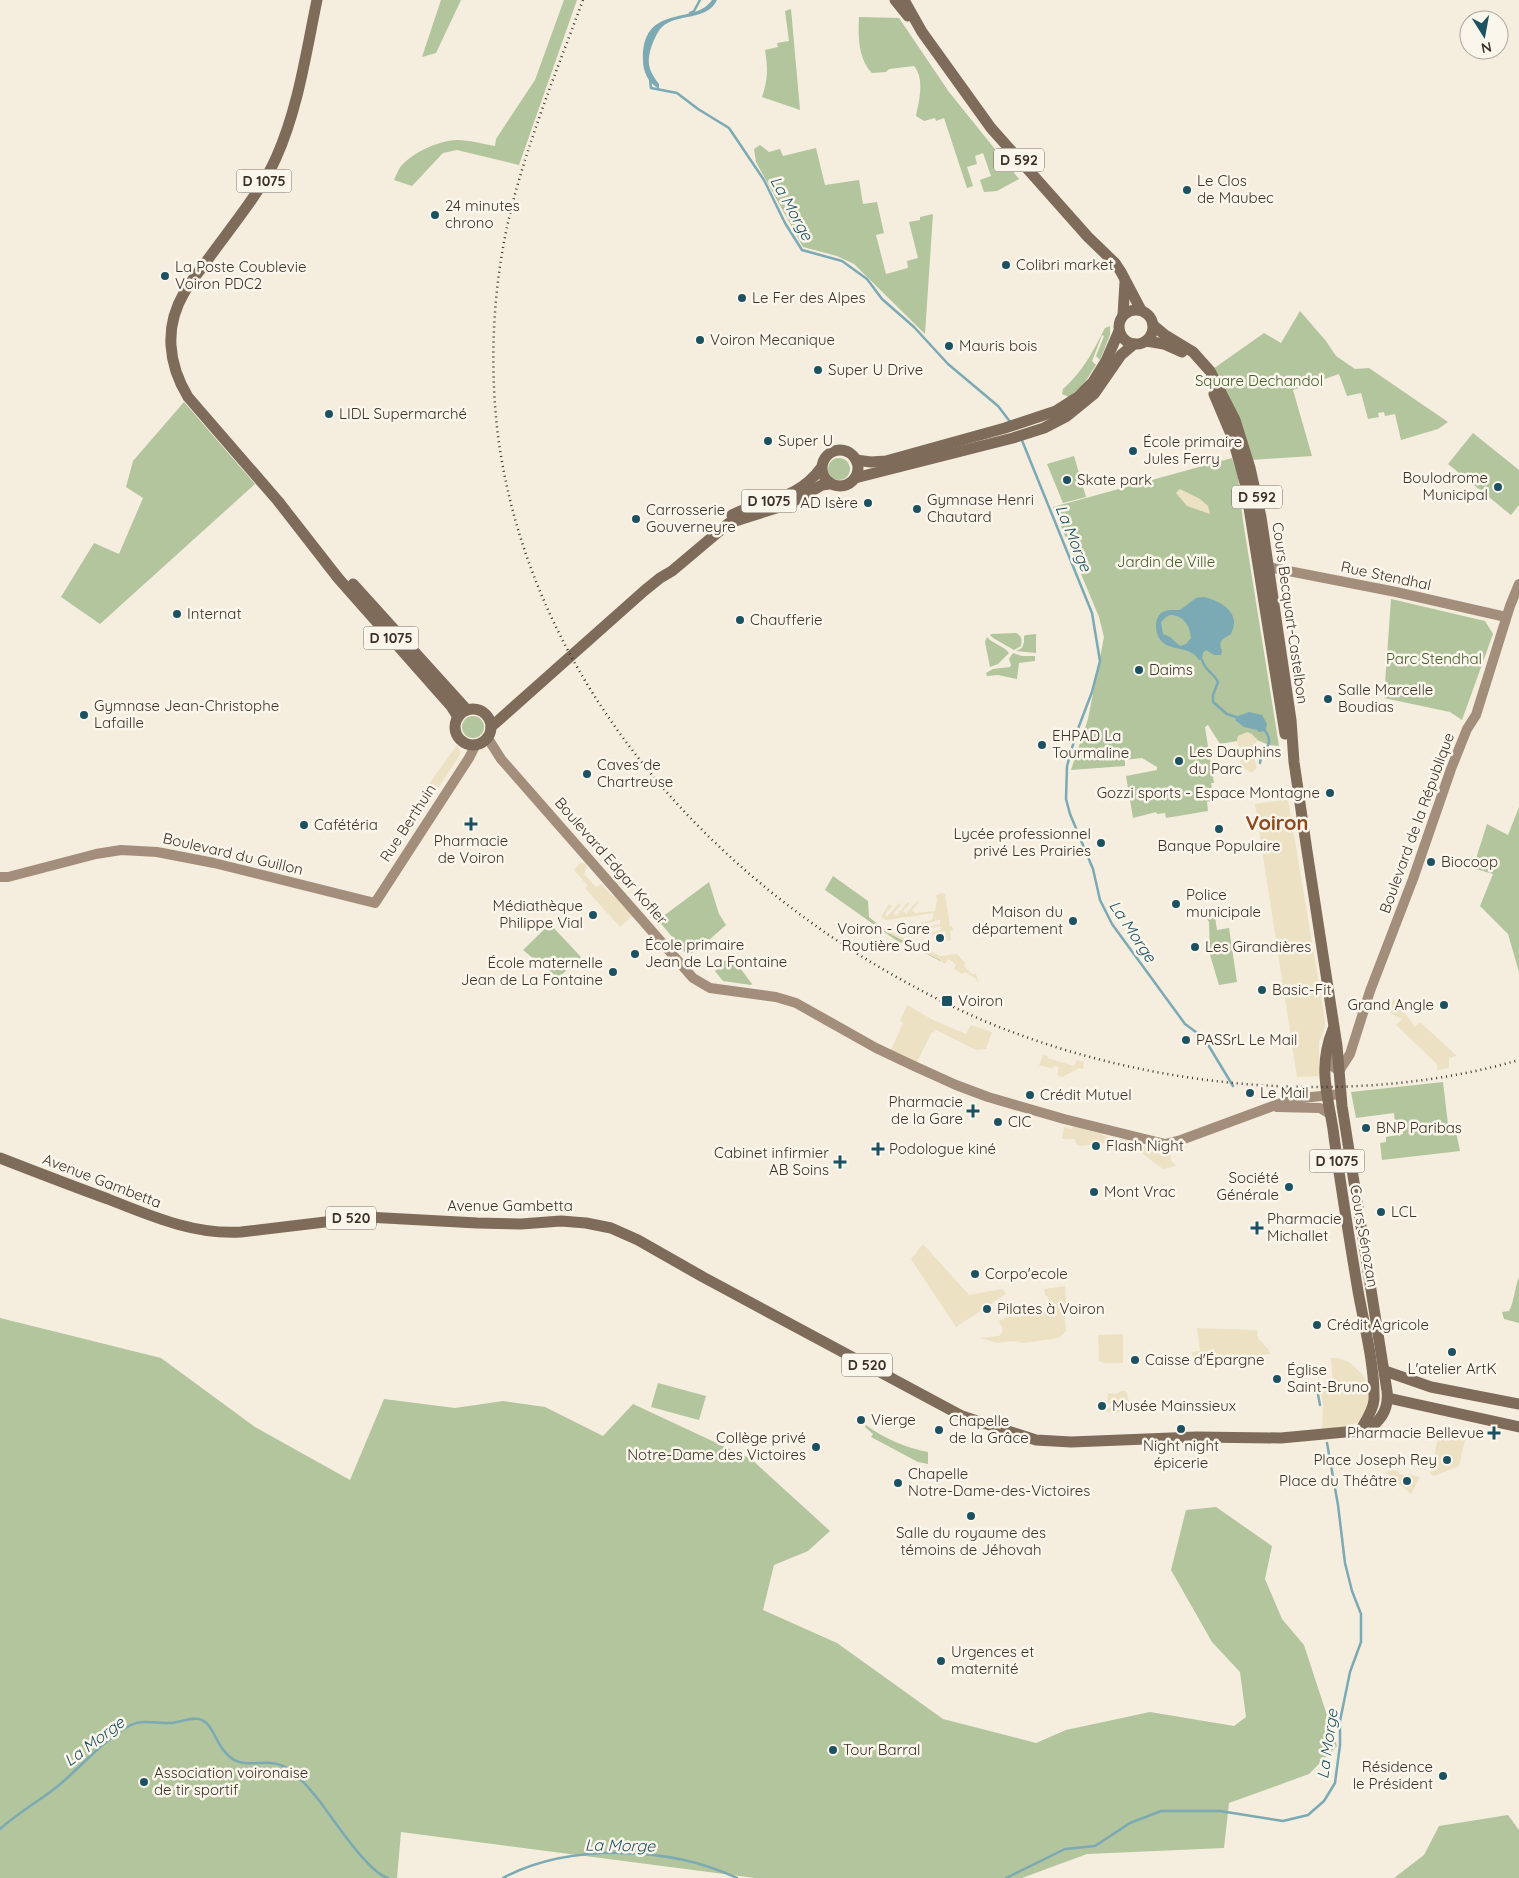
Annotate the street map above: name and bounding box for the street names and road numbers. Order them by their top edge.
road number: D 592 [994,148,1044,172]
road number: D 1075 [236,170,292,192]
road number: D 592 [1232,486,1282,508]
road number: D 1075 [742,490,796,512]
street label: Cours Becquart-Castelbon [1268,521,1313,705]
street label: Rue Stendhal [1339,557,1433,594]
road number: D 1075 [364,626,418,650]
street label: Boulevard de la République [1375,730,1458,916]
street label: Rue Berthuin [375,780,440,865]
street label: Boulevard Edgar Kofler [551,793,672,928]
street label: Boulevard du Guillon [161,828,305,879]
street label: Avenue Gambetta [40,1149,164,1212]
road number: D 1075 [1310,1150,1364,1172]
street label: Cours Sénozan [1346,1183,1383,1289]
street label: Avenue Gambetta [447,1196,573,1215]
road number: D 520 [326,1206,376,1230]
road number: D 520 [842,1354,892,1376]

